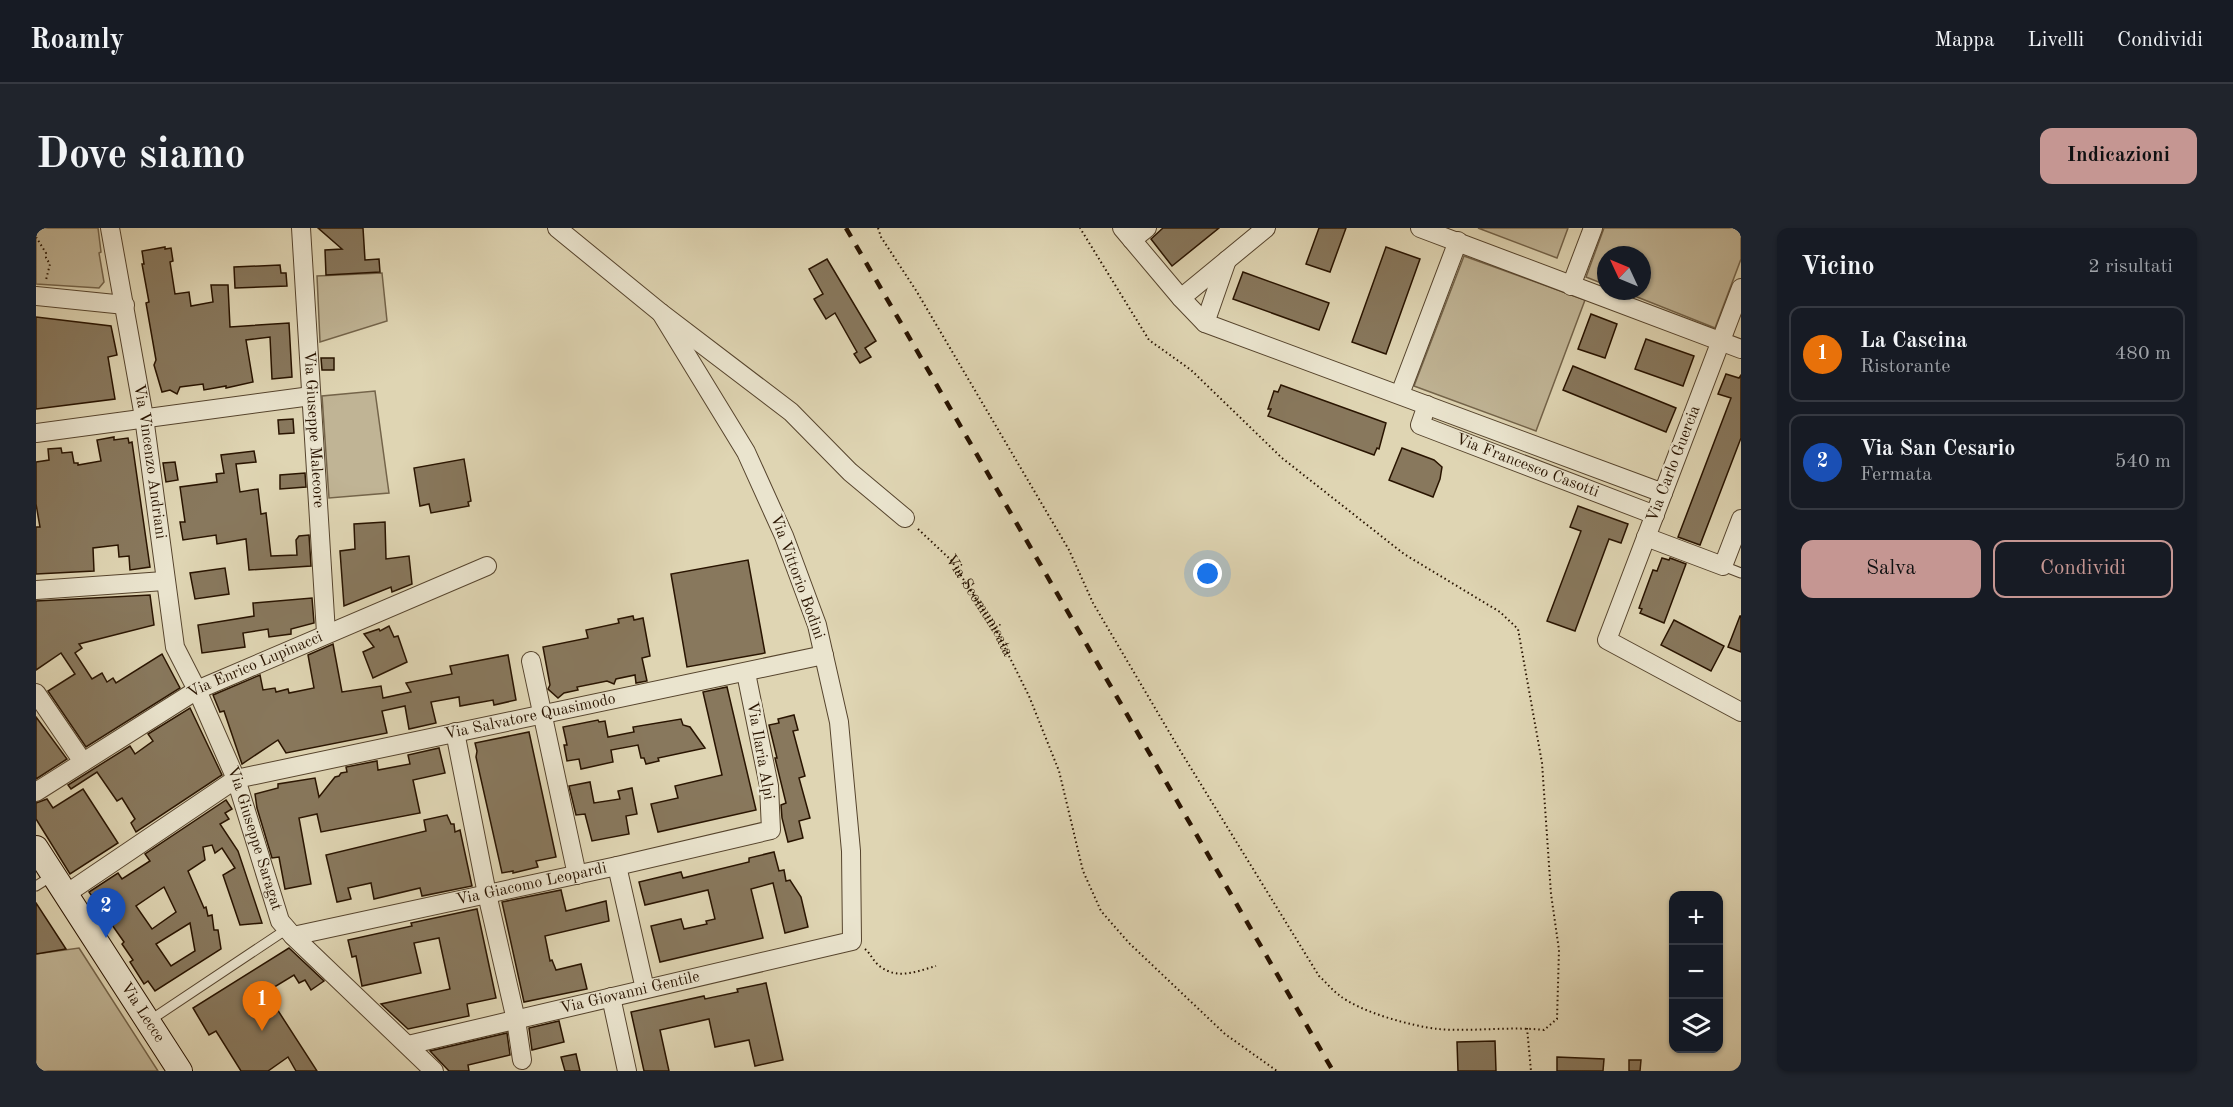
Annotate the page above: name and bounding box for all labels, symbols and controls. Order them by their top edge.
text: Roamly [30,27,124,55]
text: Mappa [1934,30,1995,51]
text: Livelli [2028,30,2084,51]
text: Condividi [2117,30,2203,51]
button: Indicazioni [2040,128,2197,184]
text: Dove siamo [36,135,246,177]
north arrow [1597,246,1651,300]
text: Vicino [1801,254,1875,280]
text: 2 risultati [2088,257,2173,277]
text: La Cascina [1860,330,1967,352]
text: 1 [1817,344,1828,364]
text: 480 m [2115,344,2171,364]
street label: Via Giuseppe Malecore [301,351,326,509]
text: Ristorante [1860,357,1950,377]
street label: Via Vincenzo Andriani [130,383,168,540]
street label: Via Carlo Guercia [1644,403,1704,525]
street label: Via Francesco Casotti [1453,431,1601,501]
text: Via San Cesario [1860,438,2015,460]
text: 2 [1817,452,1828,472]
text: 540 m [2115,452,2171,472]
text: Fermata [1860,465,1932,485]
street label: Via Vittorio Bodini [767,513,827,641]
button: Salva [1801,540,1981,598]
button: Condividi [1993,540,2173,598]
street label: Via Scomunicata [942,552,1016,659]
your location [1193,559,1222,588]
street label: Via Enrico Lupinacci [185,629,325,702]
street label: Via Salvatore Quasimodo [443,691,617,743]
street label: Via Ilaria Alpi [744,701,776,801]
street label: Via Giuseppe Saragat [224,764,284,913]
street label: Via Giacomo Leopardi [455,860,608,909]
pin: 2 [86,888,126,938]
map controls [1669,891,1723,1053]
button: + [1669,891,1723,945]
button: − [1669,945,1723,999]
street label: Via Giovanni Gentile [559,969,701,1017]
street label: Via Lecce [117,980,167,1045]
pin: 1 [242,982,282,1031]
button: layers [1669,999,1723,1053]

